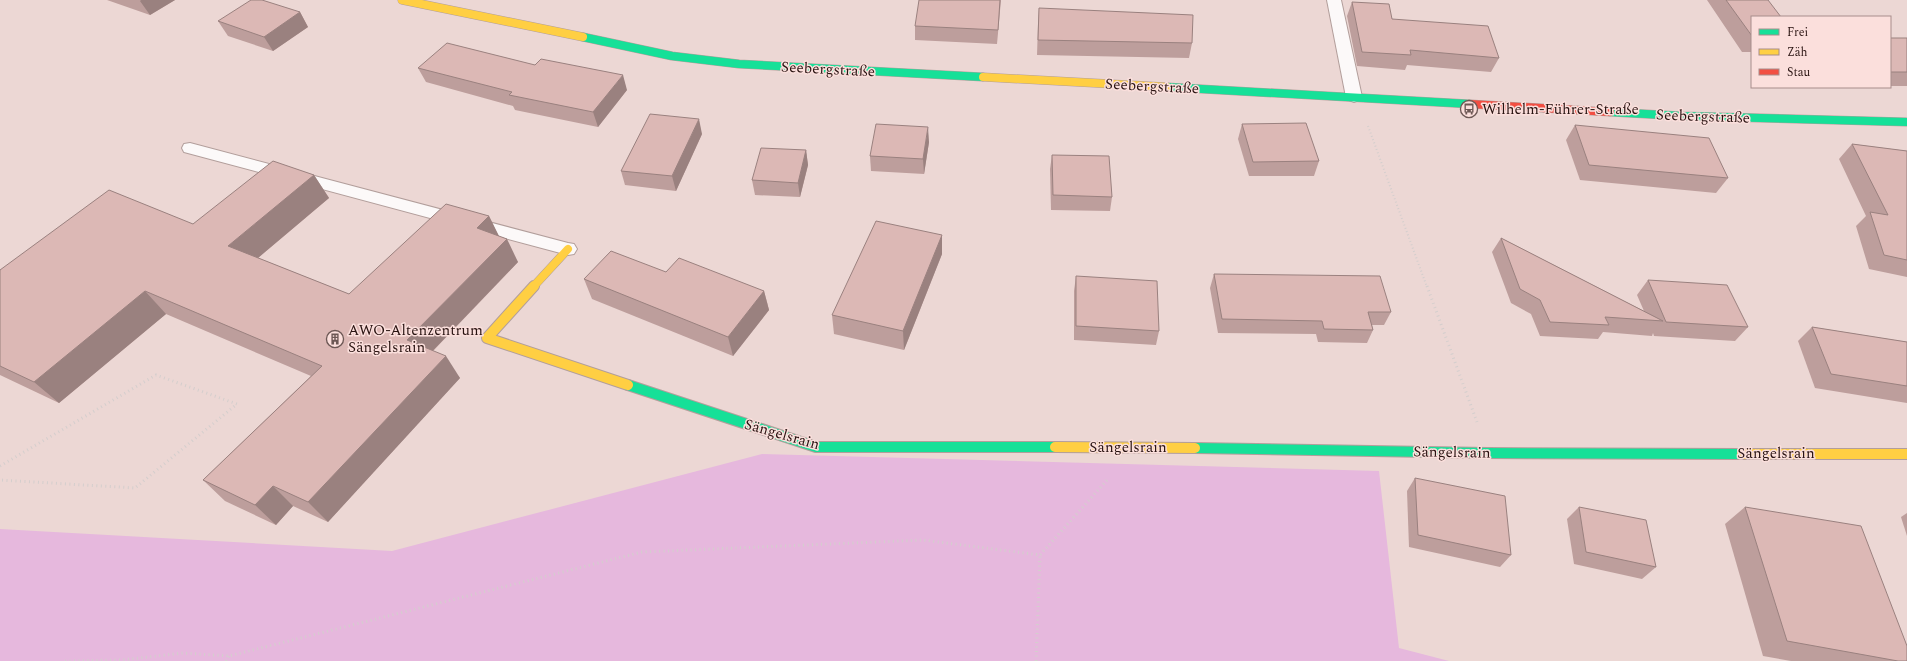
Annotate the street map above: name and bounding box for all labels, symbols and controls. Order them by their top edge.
legend [1751,16,1891,88]
text: Frei [1787,23,1809,42]
text: Zäh [1787,43,1808,62]
street label: Seebergstraße [780,56,876,83]
text: Stau [1787,63,1811,82]
street label: Seebergstraße [1104,73,1200,100]
place label: Wilhelm-Führer-Straße [1482,98,1639,121]
bus stop icon: Wilhelm-Führer-Straße [1459,99,1479,119]
street label: Seebergstraße [1656,103,1750,130]
place label: AWO-Altenzentrum Sängelsrain [348,319,483,359]
building icon: AWO-Altenzentrum Sängelsrain [325,329,345,349]
street label: Sängelsrain [742,413,822,456]
street label: Sängelsrain [1089,436,1167,459]
street label: Sängelsrain [1413,440,1491,465]
street label: Sängelsrain [1737,442,1815,465]

